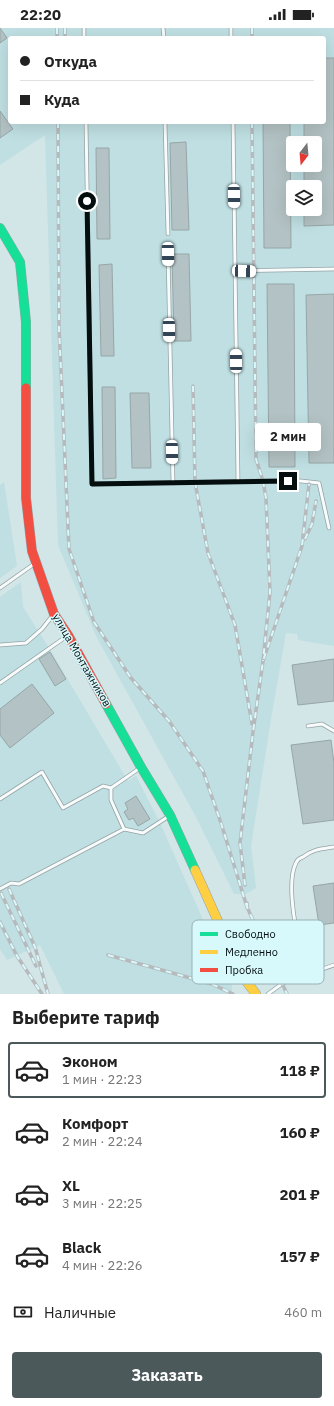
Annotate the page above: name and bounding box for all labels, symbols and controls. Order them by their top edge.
text: 22:20 [20,5,61,24]
text: Откуда [44,52,97,71]
text: Куда [44,90,80,109]
north arrow [286,136,322,172]
map controls [286,136,322,216]
button: layers [286,180,322,216]
car [228,184,240,208]
route start [78,192,96,210]
car [162,242,174,266]
car [232,265,256,277]
car [163,318,175,342]
car [230,349,242,373]
callout: 2 мин [255,423,321,451]
text: 2 мин [270,428,306,445]
car [166,440,178,464]
route end [279,472,297,490]
street label: улица Монтажников [50,611,114,709]
legend [192,920,324,984]
text: Свободно [225,927,276,941]
text: Медленно [225,945,278,959]
text: Пробка [225,963,263,977]
text: Выберите тариф [12,1006,159,1029]
icon: car [14,1052,50,1088]
text: Эконом [62,1052,118,1071]
text: 118 ₽ [280,1061,320,1080]
text: 1 мин · 22:23 [62,1071,143,1088]
icon: car [14,1114,50,1150]
text: Комфорт [62,1114,128,1133]
text: 160 ₽ [280,1123,320,1142]
text: 2 мин · 22:24 [62,1133,143,1150]
icon: car [14,1176,50,1212]
text: XL [62,1176,80,1195]
text: 201 ₽ [280,1185,320,1204]
text: 3 мин · 22:25 [62,1195,143,1212]
icon: car [14,1238,50,1274]
text: Black [62,1238,102,1257]
text: 157 ₽ [280,1247,320,1266]
text: 4 мин · 22:26 [62,1257,143,1274]
icon: cash [12,1301,34,1323]
text: Наличные [44,1303,116,1322]
text: 460 m [284,1304,322,1321]
button: Заказать [12,1352,322,1398]

